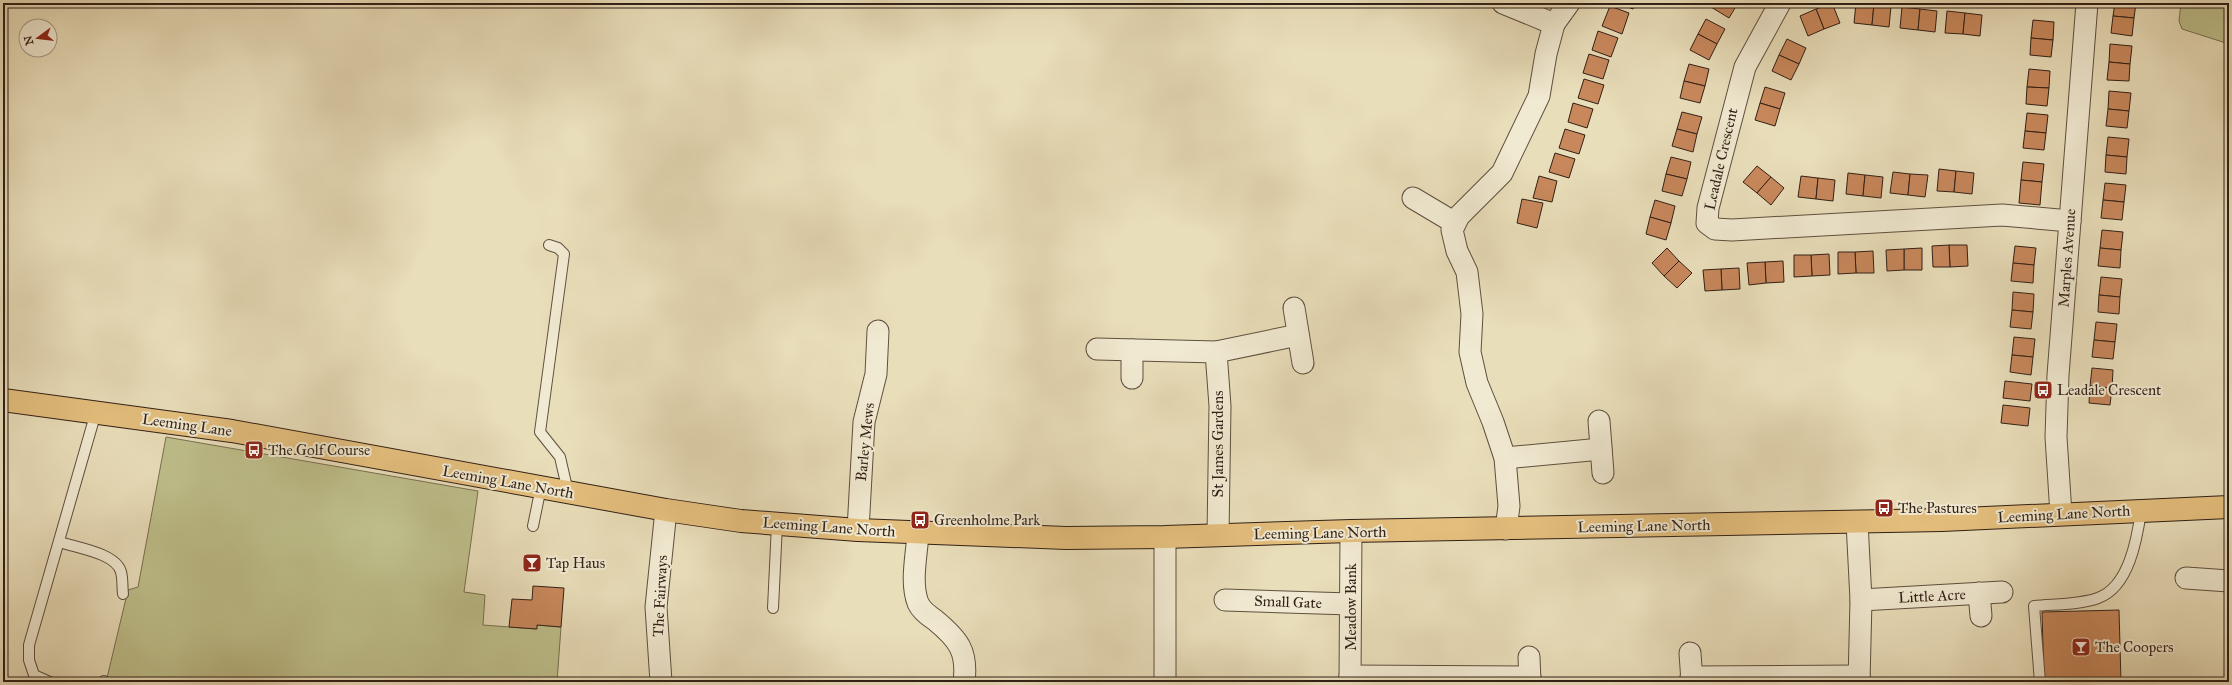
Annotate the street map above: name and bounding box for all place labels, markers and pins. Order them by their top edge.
bus stop icon: Leadale Crescent [2032,379,2054,401]
place label: Leadale Crescent [2057,381,2162,399]
bus stop icon: The Golf Course [243,439,265,461]
place label: The Golf Course [268,441,370,459]
bus stop icon: The Pastures [1873,497,1895,519]
place label: The Pastures [1898,499,1977,517]
bus stop icon: Greenholme Park [909,509,931,531]
place label: Greenholme Park [934,511,1040,529]
bar icon: Tap Haus [521,552,543,574]
place label: Tap Haus [546,554,605,572]
bar icon: The Coopers [2070,636,2092,658]
place label: The Coopers [2095,638,2173,656]

